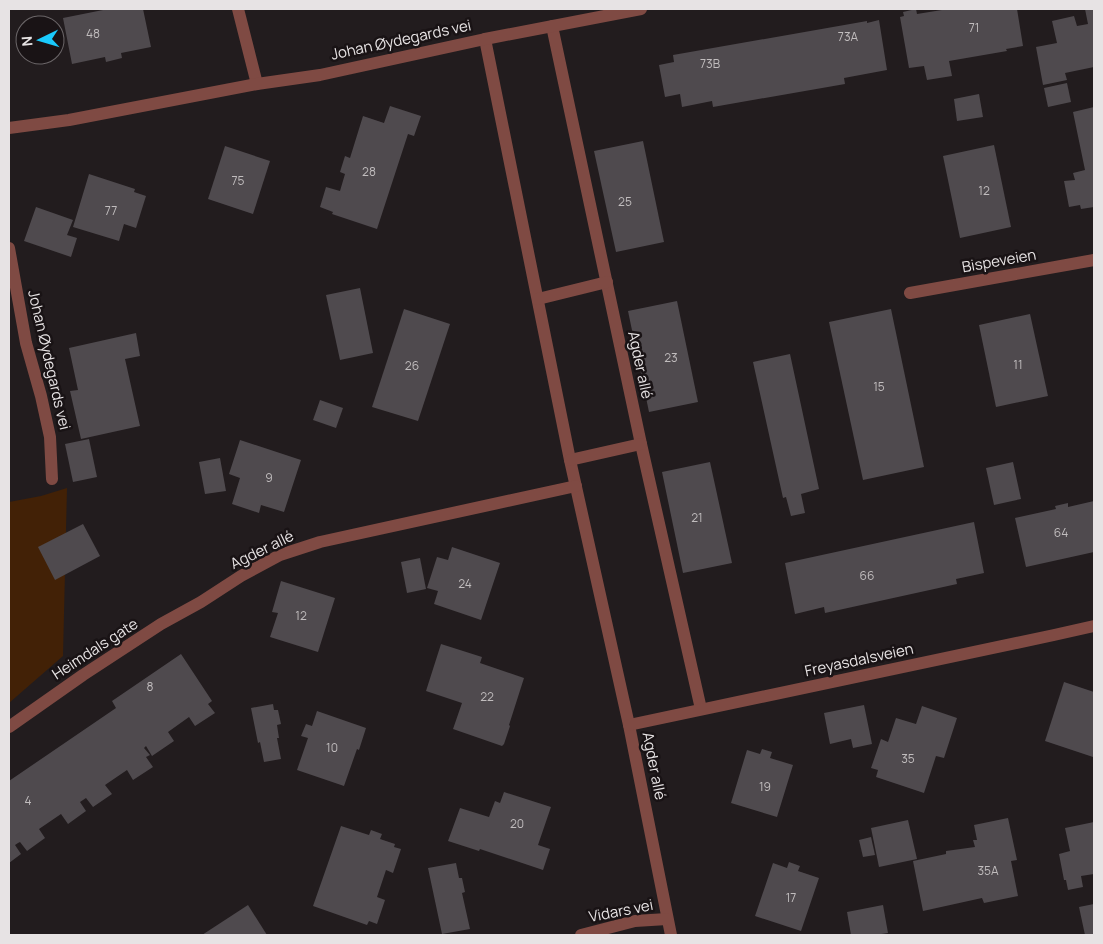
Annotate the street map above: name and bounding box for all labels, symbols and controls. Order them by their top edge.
street label: Johan Øydegards vei [329,14,473,65]
north arrow [15,15,65,65]
house number: 71 [969,19,979,36]
house number: 48 [86,25,100,42]
house number: 73A [838,28,859,45]
text: N [17,35,36,47]
house number: 73B [700,55,720,72]
house number: 28 [362,163,376,180]
house number: 75 [232,172,245,189]
house number: 12 [978,182,990,199]
house number: 25 [618,193,632,210]
house number: 77 [105,202,117,219]
street label: Bispeveien [960,244,1038,277]
street label: Johan Øydegards vei [23,288,76,432]
street label: Agder allé [623,329,658,401]
house number: 23 [664,349,678,366]
house number: 11 [1013,356,1023,373]
house number: 26 [405,357,419,374]
house number: 15 [873,378,885,395]
house number: 9 [265,469,273,486]
house number: 21 [691,509,703,526]
house number: 64 [1054,524,1068,541]
street label: Agder allé [226,525,297,574]
house number: 66 [860,567,874,584]
house number: 24 [458,575,472,592]
house number: 12 [295,607,307,624]
street label: Heimdals gate [48,613,142,684]
street label: Freyasdalsveien [803,638,915,681]
house number: 8 [147,678,154,695]
house number: 22 [480,688,494,705]
street label: Agder allé [638,730,671,802]
house number: 10 [326,739,338,756]
house number: 35 [901,750,915,767]
house number: 19 [759,778,771,795]
house number: 4 [24,792,32,809]
house number: 20 [510,815,524,832]
house number: 35A [977,862,999,879]
house number: 17 [786,889,796,906]
street label: Vidars vei [587,894,655,927]

